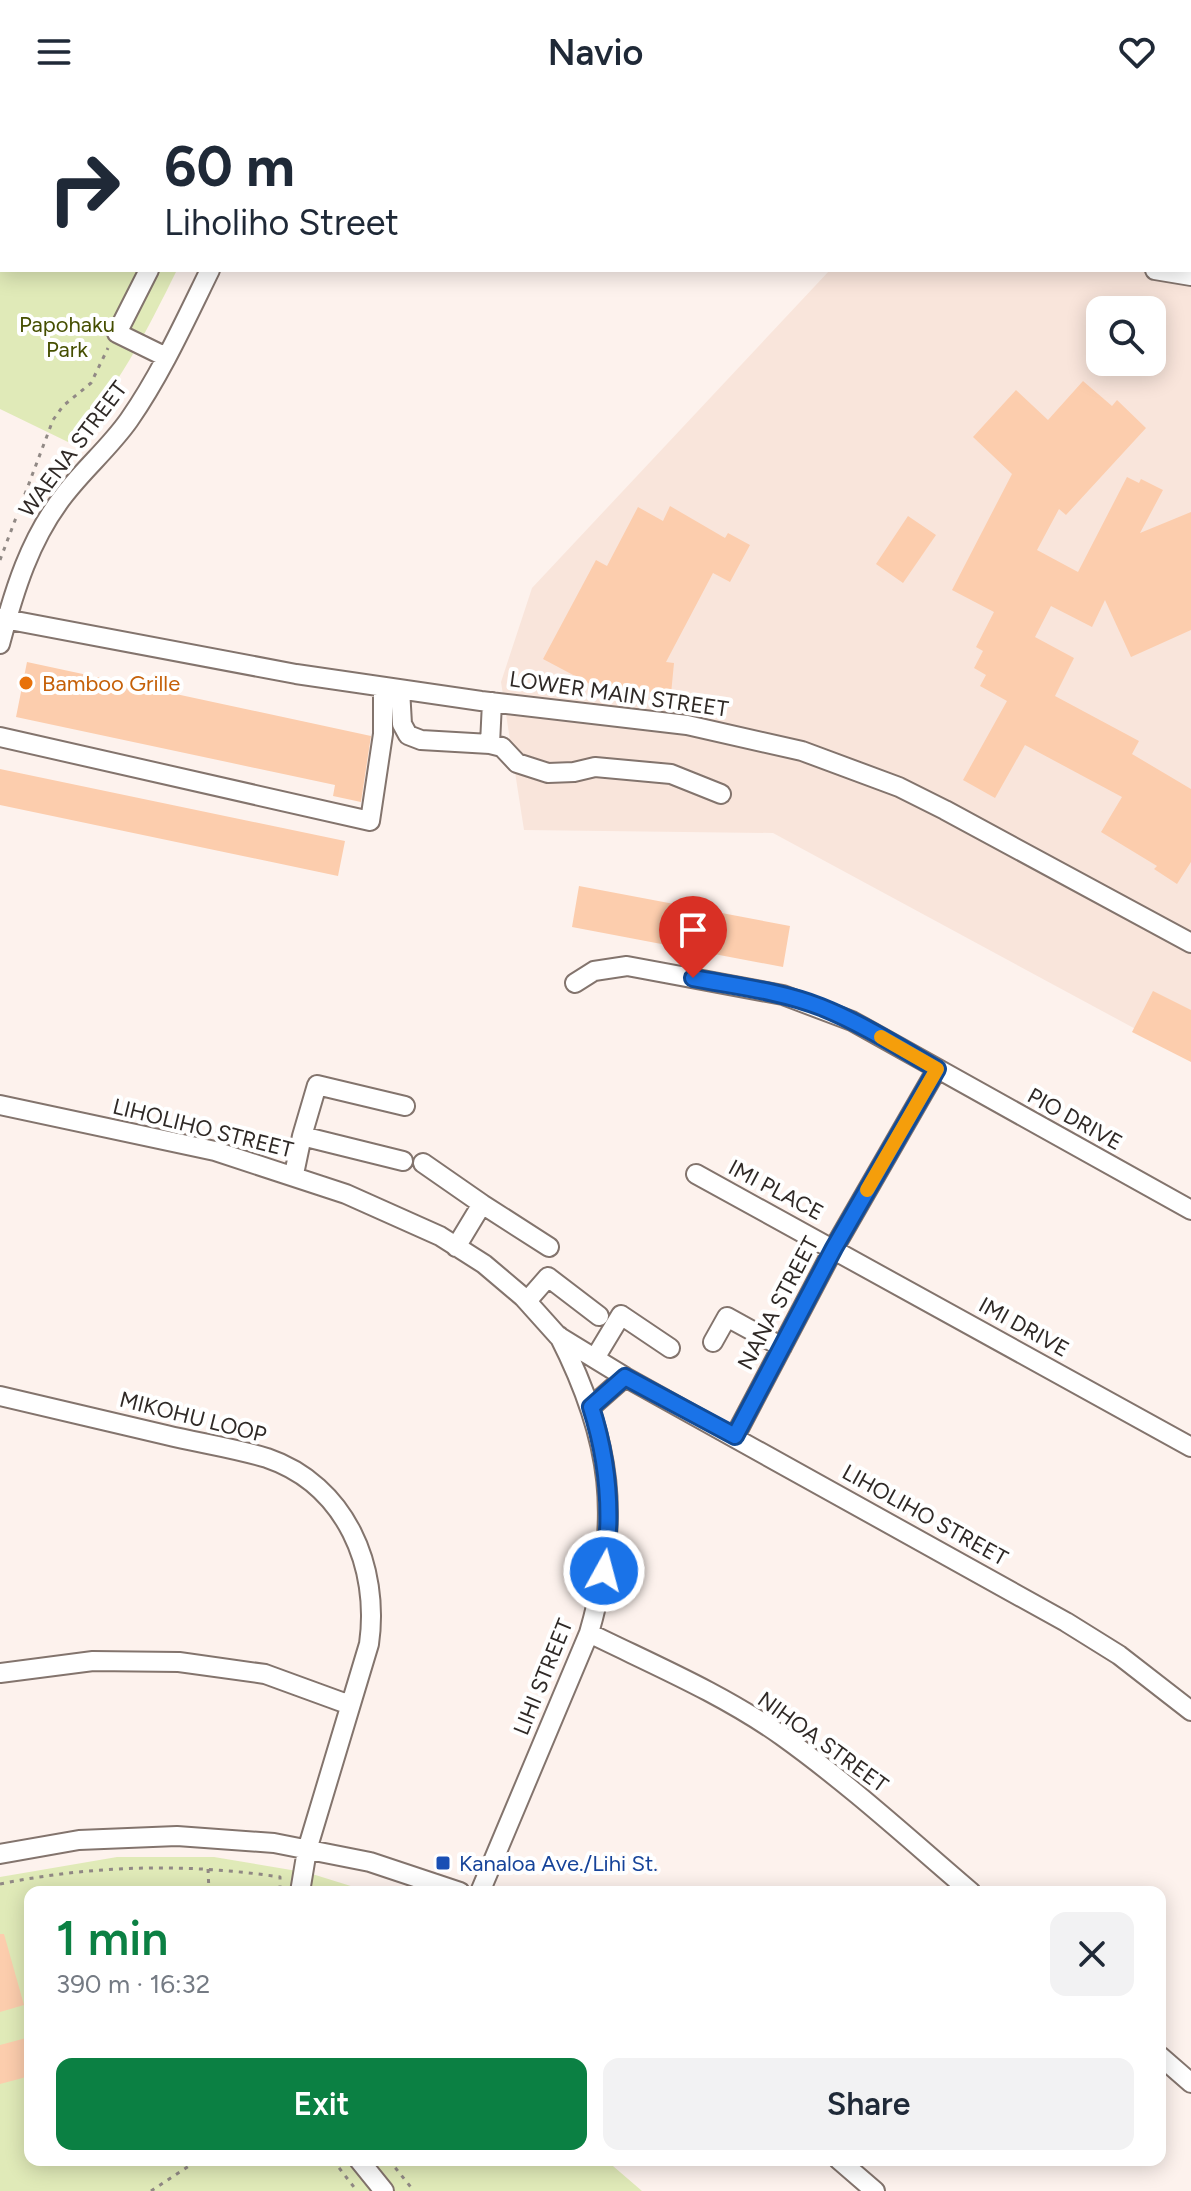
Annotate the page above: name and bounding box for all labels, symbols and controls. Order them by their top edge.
icon: menu [32,30,76,74]
icon: heart [1115,30,1159,74]
text: Navio [548,31,643,74]
text: 60 m [164,133,295,200]
icon: right [32,136,136,240]
text: Liholiho Street [164,201,399,244]
map controls [1086,296,1166,376]
button: search [1086,296,1166,376]
park label: Papohaku Park [19,311,115,363]
street label: WAENA STREET [13,376,133,522]
street label: LOWER MAIN STREET [508,665,730,723]
place label: Bamboo Grille [42,670,180,697]
marker: Bamboo Grille [17,674,35,692]
pin [659,896,727,978]
icon: arrive [671,908,715,952]
street label: PIO DRIVE [1023,1082,1127,1156]
street label: LIHOLIHO STREET [110,1093,296,1163]
street label: IMI PLACE [724,1154,828,1226]
street label: NANA STREET [732,1232,824,1374]
street label: IMI DRIVE [974,1291,1074,1363]
street label: MIKOHU LOOP [117,1386,270,1448]
street label: LIHOLIHO STREET [838,1458,1012,1572]
position arrow [562,1529,646,1613]
street label: LIHI STREET [507,1615,579,1739]
street label: NIHOA STREET [753,1686,893,1798]
place label: Kanaloa Ave./Lihi St. [459,1850,658,1877]
marker: Kanaloa Ave./Lihi St. [434,1854,452,1872]
text: 1 min [56,1909,168,1967]
button: close [1050,1912,1134,1996]
text: 390 m · 16:32 [56,1968,210,2000]
button: Exit [56,2058,587,2150]
button: Share [603,2058,1134,2150]

